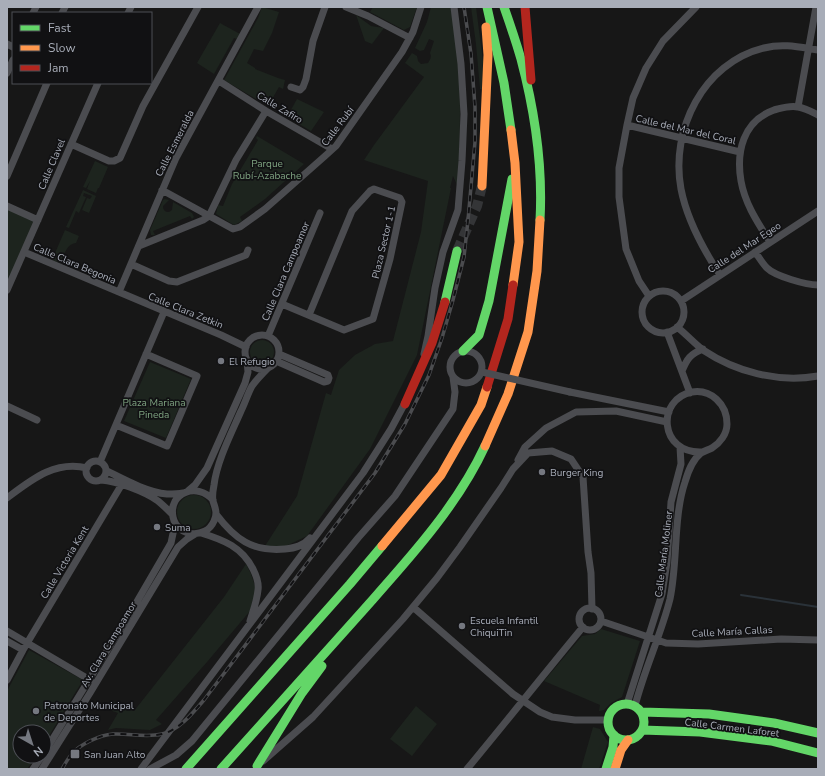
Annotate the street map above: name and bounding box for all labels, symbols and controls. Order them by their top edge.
legend [12,12,152,84]
text: Fast [48,20,71,36]
text: Slow [48,40,76,56]
text: Jam [47,60,69,76]
street label: Calle Zafiro [254,89,305,127]
street label: Calle Rubí [318,103,358,149]
street label: Calle Esmeralda [152,108,198,179]
street label: Calle del Mar del Coral [634,112,737,148]
street label: Calle Clavel [35,137,69,192]
park label: Parque Rubí-Azabache [233,157,301,183]
street label: Plaza Sector 1-1 [369,204,399,280]
street label: Calle Clara Campoamor [259,219,313,323]
street label: Calle del Mar Egeo [705,219,784,277]
street label: Calle Clara Begonia [31,240,118,288]
street label: Calle Clara Zetkin [146,290,225,332]
place label: El Refugio [229,355,275,369]
marker: El Refugio [216,356,226,366]
park label: Plaza Mariana Pineda [122,396,186,422]
place label: Burger King [550,466,603,480]
marker: Burger King [537,467,547,477]
street label: Calle María Moliner [652,510,676,598]
place label: Suma [165,521,191,535]
marker: Suma [152,522,162,532]
street label: Calle Victoria Kent [38,523,92,602]
street label: Av. Clara Campoamor [78,599,140,690]
place label: Escuela Infantil ChiquiTin [470,614,538,640]
marker: Escuela Infantil ChiquiTin [457,621,467,631]
street label: Calle María Callas [691,623,773,641]
place label: Patronato Municipal de Deportes [44,699,134,725]
marker: Patronato Municipal de Deportes [31,706,41,716]
street label: Calle Carmen Laforet [684,715,780,741]
north arrow [12,724,52,764]
text: N [30,743,46,760]
marker: San Juan Alto [69,748,81,760]
place label: San Juan Alto [84,748,146,762]

